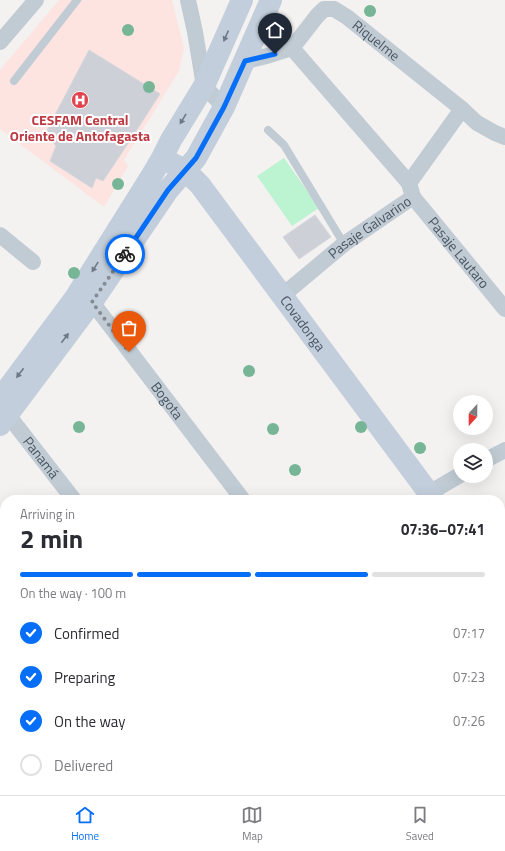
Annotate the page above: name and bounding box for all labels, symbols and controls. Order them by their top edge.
pin [258,13,292,54]
street label: Riquelme [348,14,405,66]
icon: home [264,19,286,41]
one-way arrow [223,30,229,41]
hospital icon: CESFAM Central Oriente de Antofagasta [70,90,90,110]
place label: CESFAM Central Oriente de Antofagasta [10,109,150,146]
one-way arrow [180,113,187,125]
street label: Pasaje Galvarino [323,190,415,263]
street label: Pasaje Lautaro [423,212,495,293]
courier [105,234,145,274]
icon: bike [114,243,136,265]
one-way arrow [91,261,98,273]
street label: Covadonga [275,291,331,355]
pin [112,311,146,352]
icon: bag [118,317,140,339]
one-way arrow [61,333,69,343]
one-way arrow [15,367,24,378]
street label: Bogota [146,377,189,424]
north arrow [453,395,493,435]
map controls [453,395,493,483]
street label: Panamá [18,432,65,483]
button: layers [453,443,493,483]
text: Arriving in [20,504,75,524]
text: 07:36–07:41 [401,518,485,541]
text: 2 min [20,519,83,558]
text: On the way · 100 m [20,583,126,603]
icon: check [20,622,42,644]
text: Confirmed [54,622,119,645]
text: 07:17 [453,623,485,643]
icon: check [20,666,42,688]
text: Preparing [54,666,115,689]
text: 07:23 [453,667,485,687]
icon: check [20,710,42,732]
text: On the way [54,710,126,733]
text: 07:26 [453,711,485,731]
text: Delivered [54,754,113,777]
tab: Home [71,804,99,844]
tab: Map [241,804,263,844]
tab: Saved [406,804,434,844]

